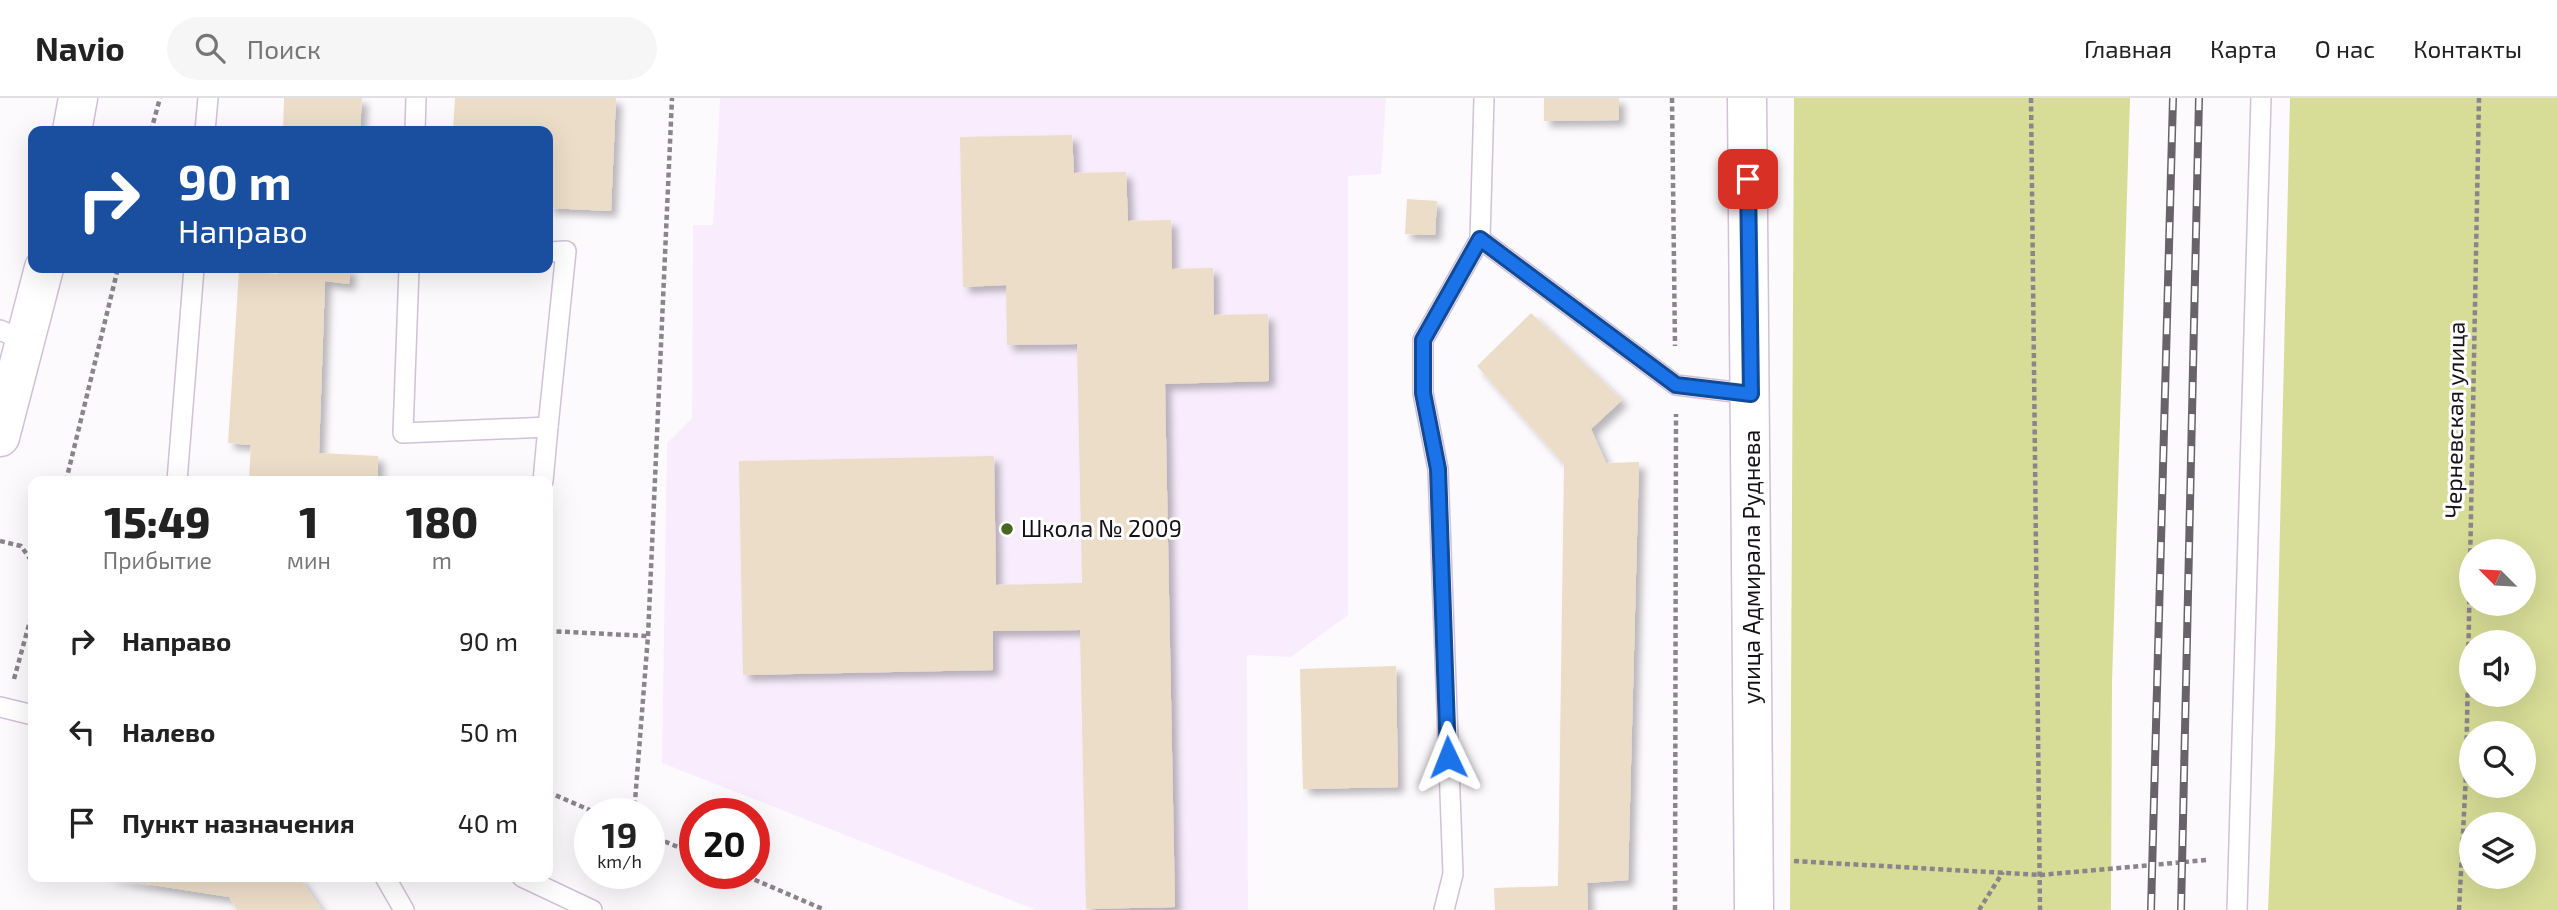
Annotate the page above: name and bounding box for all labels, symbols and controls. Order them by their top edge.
search box [167,17,657,80]
text: Navio [35,28,125,68]
icon: search [191,29,229,67]
text: Поиск [247,33,321,64]
text: Главная [2084,34,2172,63]
text: Карта [2210,34,2277,63]
text: О нас [2315,34,2375,63]
text: Контакты [2413,34,2522,63]
pin [1718,149,1778,209]
text: 90 m [178,151,292,210]
icon: right [63,154,154,245]
icon: arrive [1729,160,1767,198]
text: Направо [178,211,308,249]
street label: Черневская улица [2438,321,2471,519]
street label: улица Адмирала Руднева [1737,430,1766,704]
text: 15:49 [104,496,211,546]
text: 1 [299,496,318,546]
text: 180 [406,496,478,546]
place label: Школа № 2009 [1021,514,1182,542]
marker: Школа № 2009 [999,521,1015,537]
north arrow [2459,539,2536,616]
map controls [2459,539,2536,889]
text: Прибытие [103,546,212,574]
text: мин [287,546,331,574]
text: m [432,546,452,574]
icon: right [63,622,101,660]
text: Направо [122,625,231,656]
text: 90 m [459,625,518,656]
button: sound [2459,630,2536,707]
icon: left [63,713,101,751]
text: Налево [122,716,215,747]
text: 50 m [460,716,518,747]
position arrow [1411,720,1485,794]
button: search [2459,721,2536,798]
speed limit sign: 20 [679,798,770,889]
icon: arrive [63,804,101,842]
text: Пункт назначения [122,807,355,838]
text: 40 m [458,807,518,838]
button: layers [2459,812,2536,889]
text: 19 [602,813,637,855]
text: km/h [597,850,642,872]

